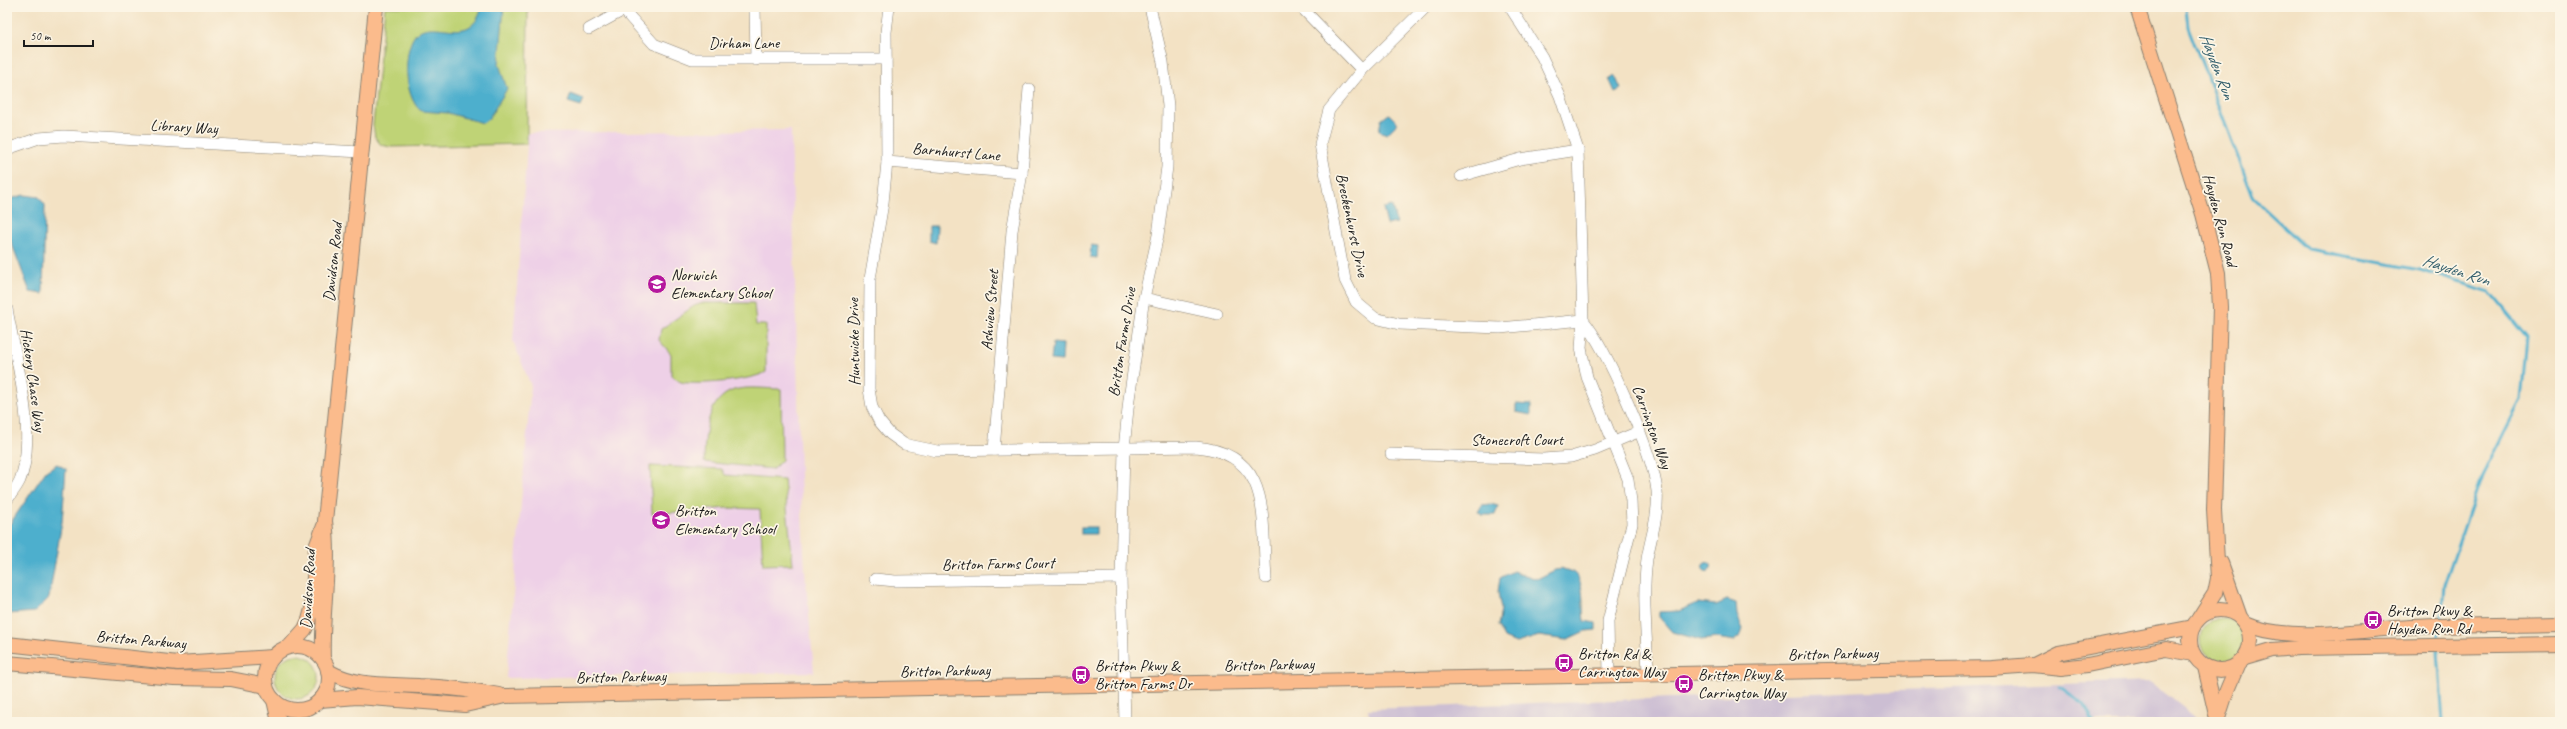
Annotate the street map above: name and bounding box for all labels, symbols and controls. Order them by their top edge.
scale bar [24,22,93,48]
text: 50 m [30,28,52,44]
water label: Hayden Run [2195,30,2240,103]
street label: Dirham Lane [709,33,781,53]
street label: Library Way [150,115,220,139]
street label: Barnhurst Lane [911,138,1002,166]
street label: Breckenhurst Drive [1331,171,1373,280]
street label: Hayden Run Road [2198,171,2243,271]
street label: Davidson Road [319,219,347,303]
water label: Hayden Run [2420,249,2493,291]
place label: Norwich Elementary School [671,265,774,303]
street label: Ashview Street [977,267,1004,351]
school or university icon: Norwich Elementary School [646,273,668,295]
street label: Britton Farms Drive [1103,284,1141,398]
street label: Huntwicke Drive [843,296,865,386]
street label: Hickory Chase Way [16,327,50,434]
street label: Carrington Way [1628,382,1677,473]
street label: Stonecroft Court [1471,430,1565,450]
place label: Britton Elementary School [675,501,778,539]
school or university icon: Britton Elementary School [650,509,672,531]
street label: Davidson Road [296,546,320,629]
street label: Britton Farms Court [942,553,1057,575]
place label: Britton Pkwy & Hayden Run Rd [2387,601,2473,639]
bus stop icon: Britton Pkwy & Hayden Run Rd [2362,609,2384,631]
street label: Britton Parkway [95,626,188,654]
street label: Britton Parkway [1788,643,1880,665]
place label: Britton Rd & Carrington Way [1578,644,1667,682]
bus stop icon: Britton Rd & Carrington Way [1553,652,1575,674]
street label: Britton Parkway [1224,654,1316,676]
place label: Britton Pkwy & Britton Farms Dr [1095,656,1193,694]
street label: Britton Parkway [900,660,992,682]
bus stop icon: Britton Pkwy & Britton Farms Dr [1070,664,1092,686]
place label: Britton Pkwy & Carrington Way [1698,665,1787,703]
street label: Britton Parkway [576,666,668,688]
bus stop icon: Britton Pkwy & Carrington Way [1673,673,1695,695]

